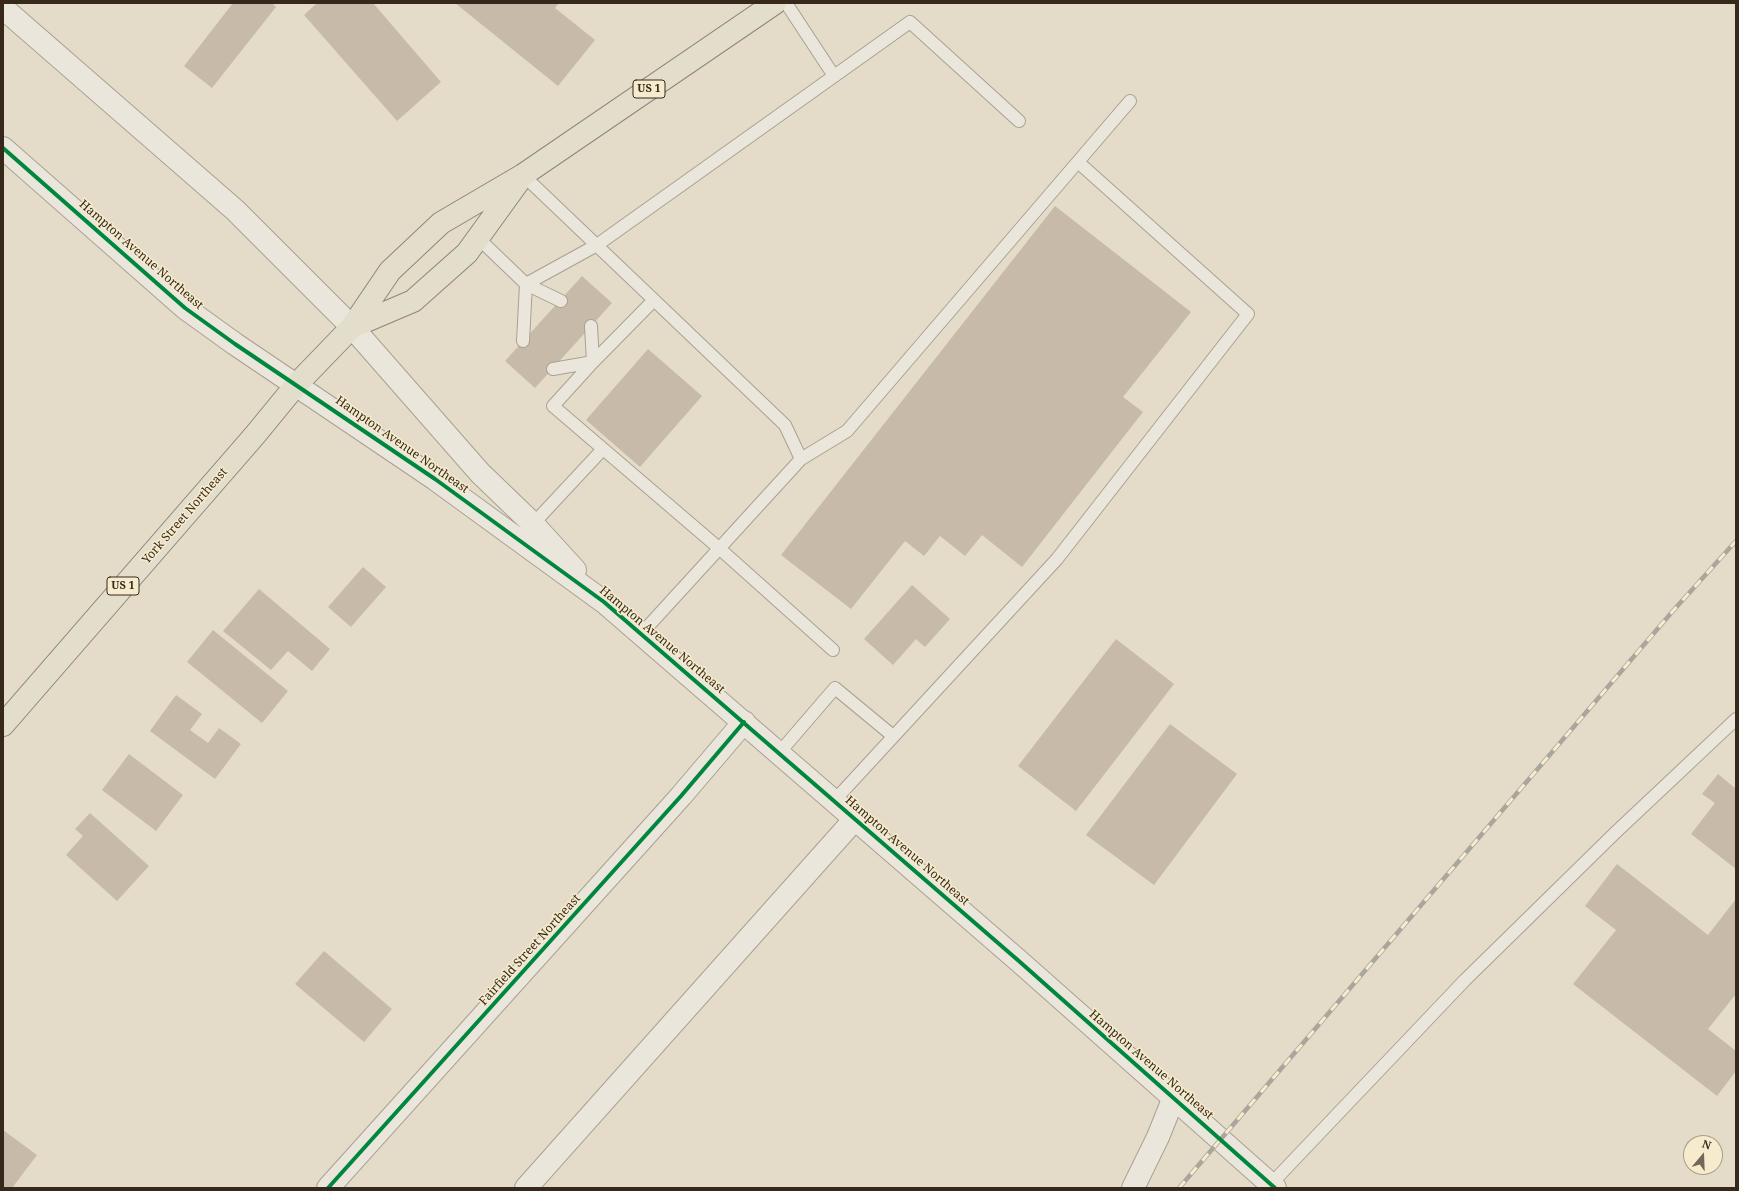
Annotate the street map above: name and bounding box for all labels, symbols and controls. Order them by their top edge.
road number: US 1 [633,80,665,98]
street label: Hampton Avenue Northeast [76,197,206,313]
street label: Hampton Avenue Northeast [333,393,471,497]
street label: York Street Northeast [139,465,231,567]
road number: US 1 [107,577,139,595]
street label: Hampton Avenue Northeast [596,583,728,697]
street label: Hampton Avenue Northeast [842,793,972,909]
street label: Fairfield Street Northeast [476,892,584,1008]
street label: Hampton Avenue Northeast [1086,1007,1216,1123]
north arrow [1683,1135,1723,1175]
text: N [1700,1136,1713,1153]

